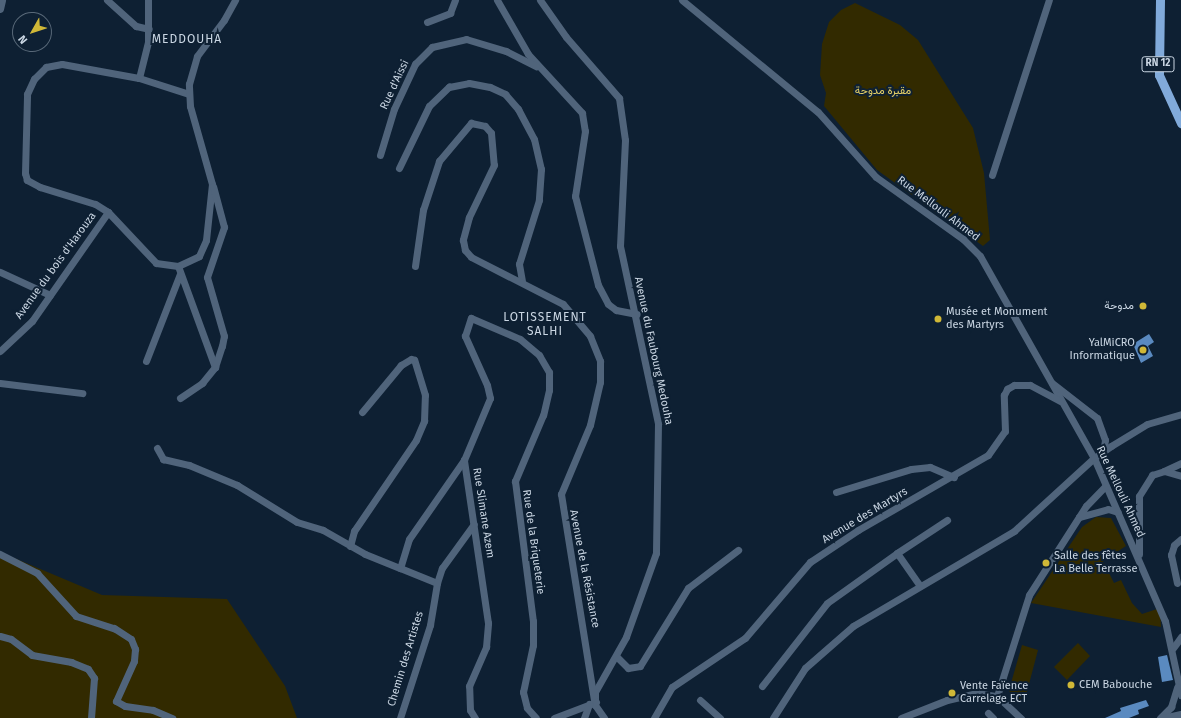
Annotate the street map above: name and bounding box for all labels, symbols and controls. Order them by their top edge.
north arrow [12,12,52,52]
text: N [16,32,30,46]
district label: MEDDOUHA [152,33,222,47]
road number: RN 12 [1141,56,1175,72]
street label: Rue d'Aissi [378,58,412,112]
park label: مقبرة مدوحة [855,84,911,98]
street label: Rue Mellouli Ahmed [894,174,982,244]
street label: Avenue du bois d'Harouza [13,210,99,322]
street label: Avenue du Faubourg Medouha [631,276,675,426]
place label: مدوحة [1104,299,1134,313]
marker: مدوحة [1137,300,1149,312]
place label: Musée et Monument des Martyrs [946,306,1048,332]
district label: LOTISSEMENT SALHI [503,311,587,339]
marker: Musée et Monument des Martyrs [933,314,943,324]
place label: YalMiCRO Informatique [1070,337,1135,363]
marker: YalMiCRO Informatique [1138,345,1148,355]
street label: Rue Mellouli Ahmed [1093,444,1147,540]
street label: Rue Slimane Azem [469,467,497,559]
street label: Avenue des Martyrs [820,485,910,547]
street label: Rue de la Briqueterie [519,489,547,595]
street label: Avenue de la Résistance [566,509,602,629]
place label: Salle des fêtes La Belle Terrasse [1054,550,1137,576]
marker: Salle des fêtes La Belle Terrasse [1041,558,1051,568]
street label: Chemin des Artistes [385,610,427,708]
place label: CEM Babouche [1079,678,1152,692]
place label: Vente Faïence Carrelage ECT [960,680,1028,706]
marker: CEM Babouche [1066,680,1076,690]
marker: Vente Faïence Carrelage ECT [947,688,957,698]

